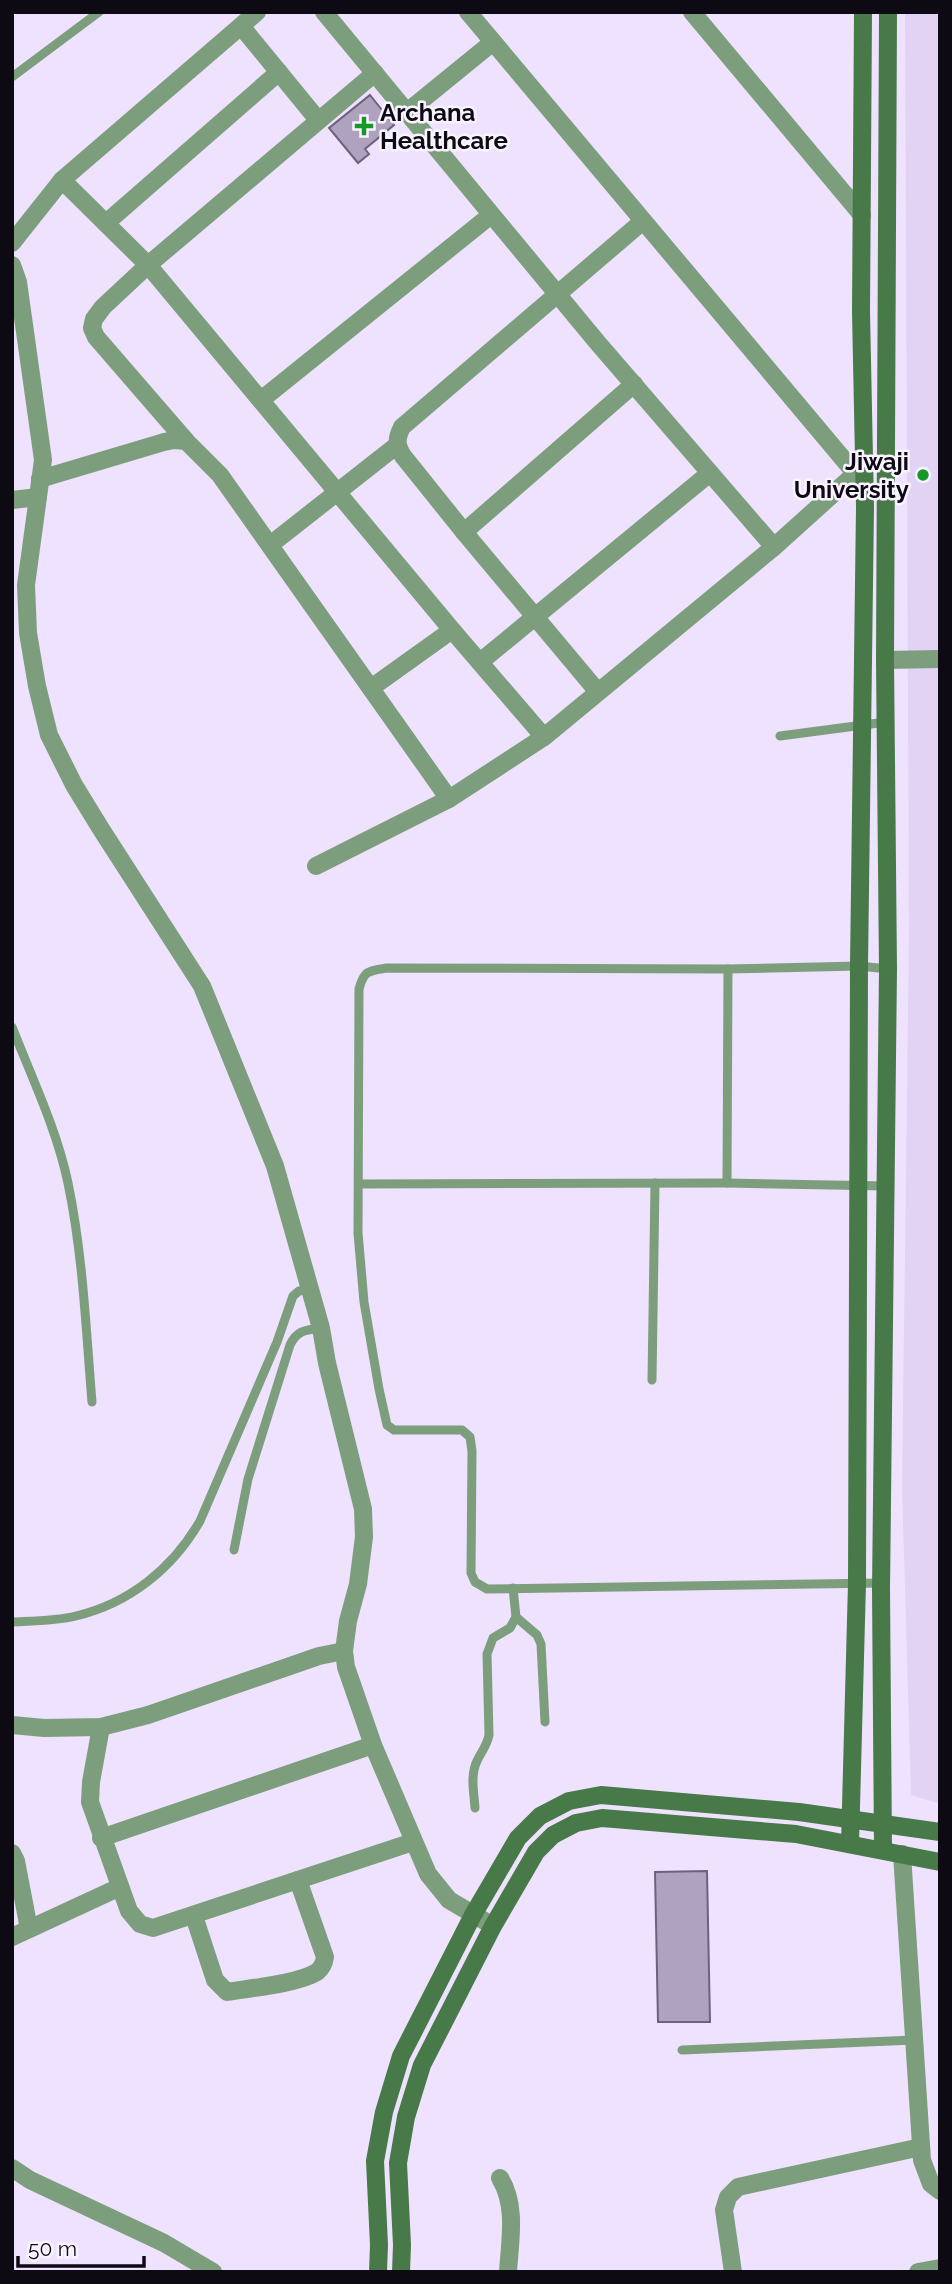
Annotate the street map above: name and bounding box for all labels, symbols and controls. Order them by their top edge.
place label: Archana Healthcare [380,98,508,155]
marker: Archana Healthcare [354,116,374,136]
place label: Jiwaji University [794,447,909,504]
marker: Jiwaji University [915,467,931,483]
scale bar [18,2224,144,2268]
text: 50 m [28,2236,77,2261]

